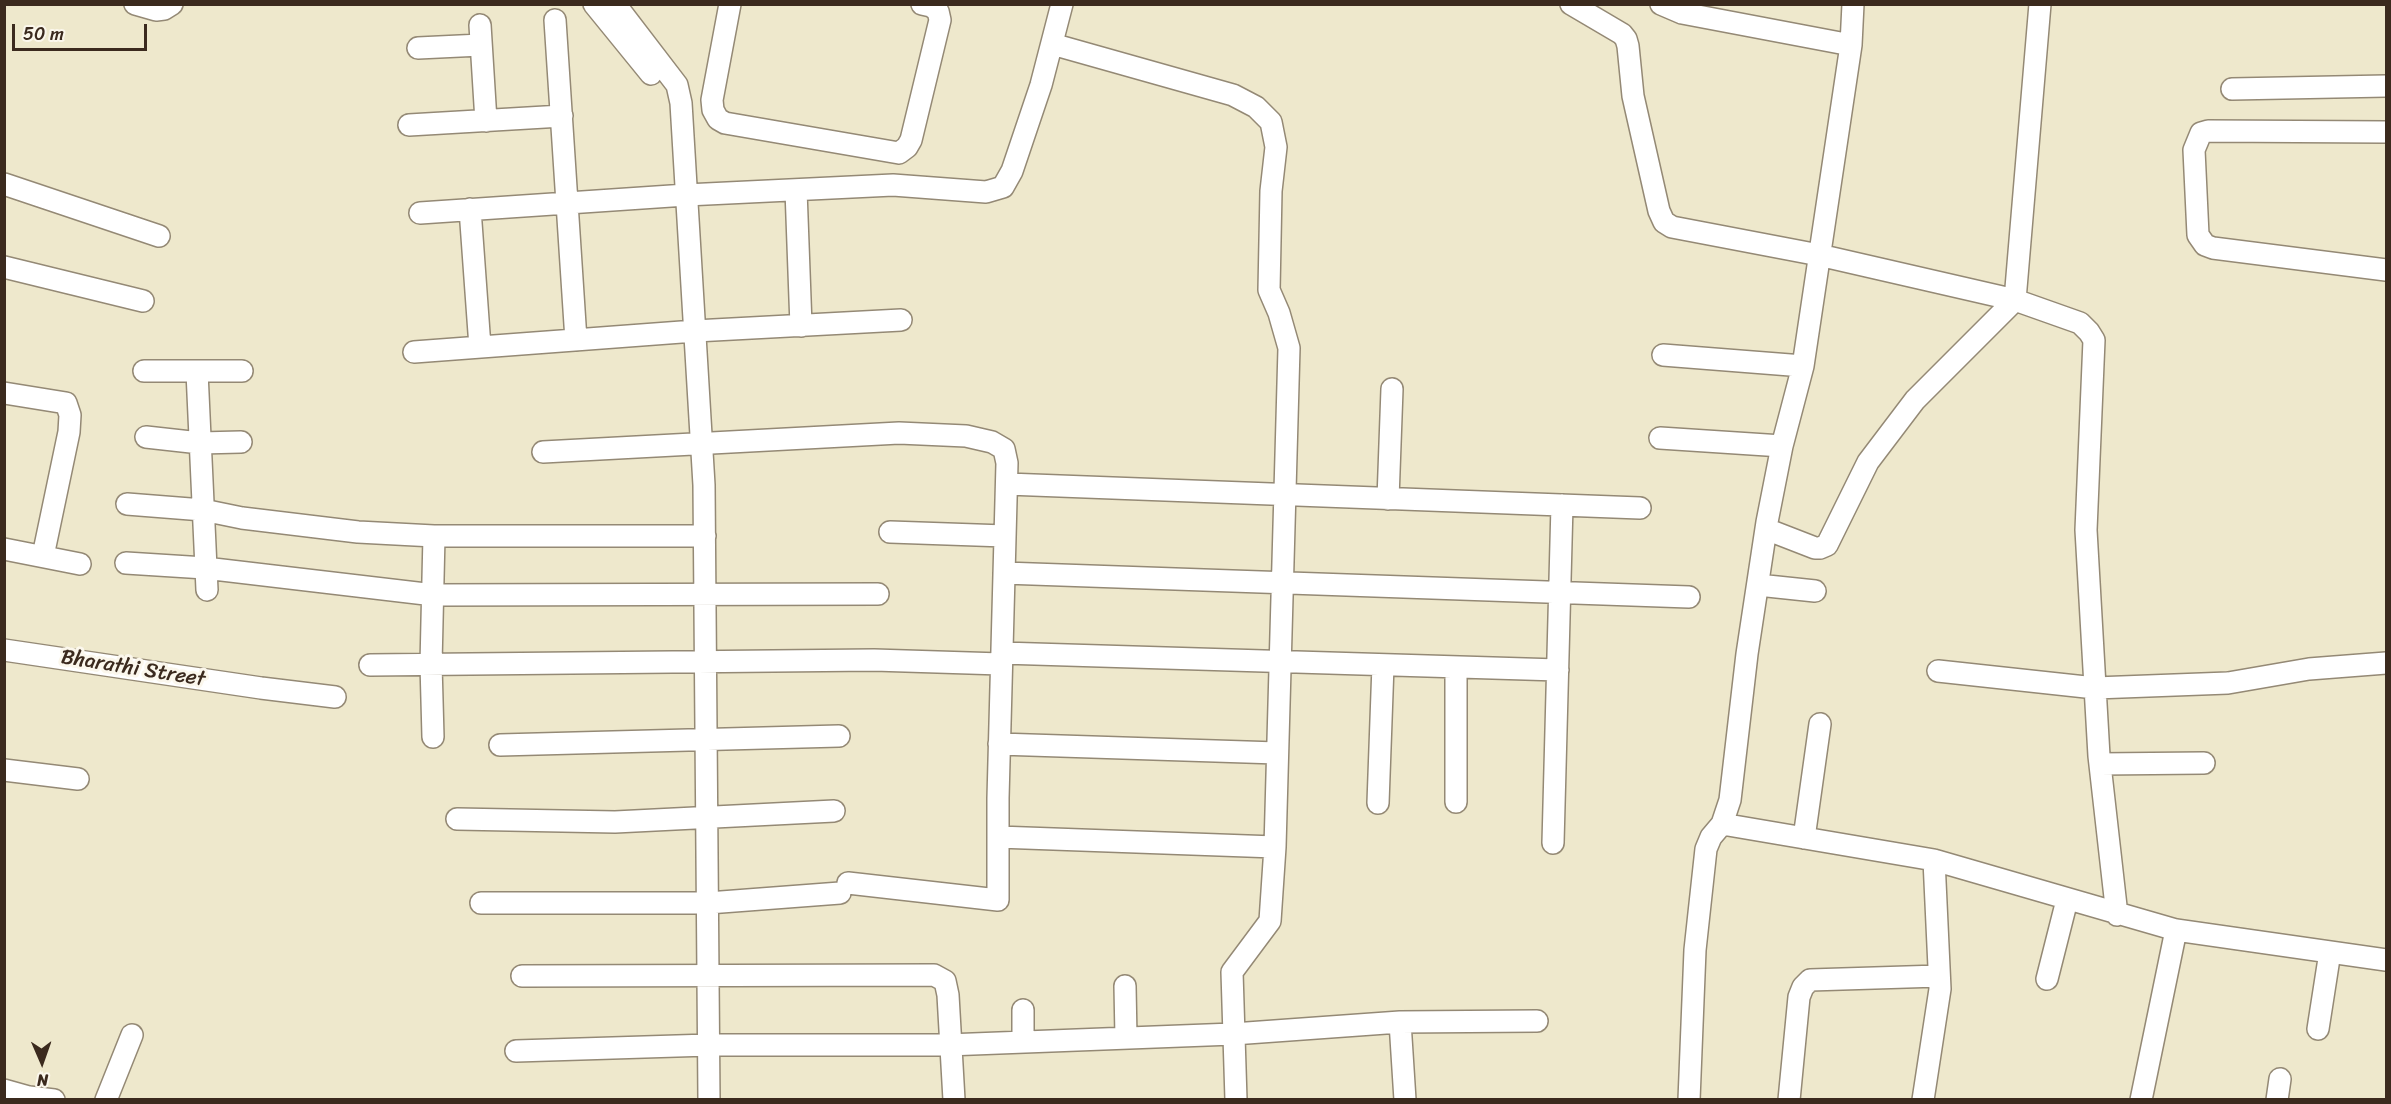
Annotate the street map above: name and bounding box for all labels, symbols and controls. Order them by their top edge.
scale bar [15,12,150,50]
text: 50 m [23,18,64,50]
street label: Bharathi Street [59,645,207,693]
north arrow [12,1032,72,1092]
text: N [37,1066,49,1095]

